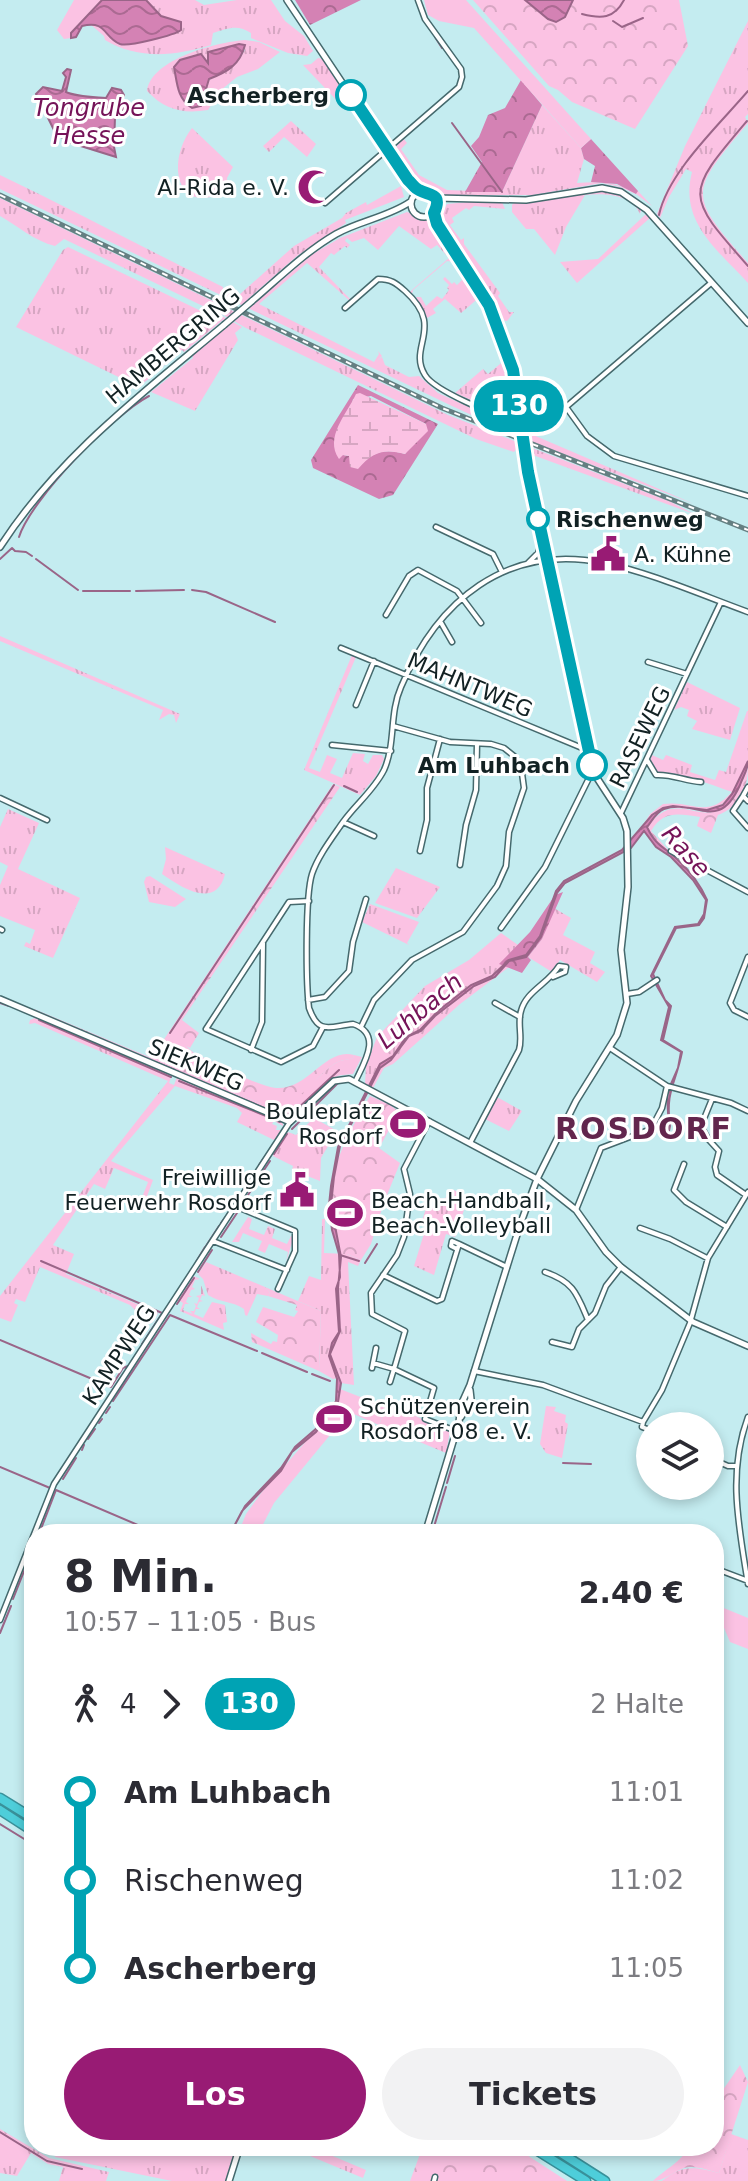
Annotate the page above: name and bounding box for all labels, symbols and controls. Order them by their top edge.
marker: Ascherberg [336,80,366,110]
place label: Ascherberg [187,83,329,108]
water label: Tongrube Hesse [33,94,145,150]
mosque icon: Al-Rida e. V. [296,168,334,206]
place label: Al-Rida e. V. [157,175,289,200]
street label: HAMBERGRING [101,283,245,409]
line badge: 130 [473,380,565,432]
text: 130 [490,389,548,422]
place label: Rischenweg [556,507,704,532]
marker: Rischenweg [527,508,549,530]
public building icon: A. Kühne [589,535,627,573]
place label: A. Kühne [634,542,731,567]
street label: MAHNTWEG [404,647,536,723]
street label: RASEWEG [605,682,675,792]
marker: Am Luhbach [577,750,607,780]
place label: Am Luhbach [418,753,570,778]
water label: Rase [656,820,716,882]
water label: Luhbach [372,967,468,1055]
street label: SIEKWEG [145,1034,247,1096]
place label: Bouleplatz Rosdorf [266,1099,383,1149]
sports icon: Bouleplatz Rosdorf [389,1105,427,1143]
district label: ROSDORF [555,1111,733,1146]
place label: Freiwillige Feuerwehr Rosdorf [65,1165,272,1215]
public building icon: Freiwillige Feuerwehr Rosdorf [278,1171,316,1209]
place label: Beach-Handball, Beach-Volleyball [371,1188,552,1238]
sports icon: Beach-Handball, Beach-Volleyball [326,1194,364,1232]
street label: KAMPWEG [77,1300,161,1410]
place label: Schützenverein Rosdorf 08 e. V. [360,1394,532,1444]
sports icon: Schützenverein Rosdorf 08 e. V. [315,1400,353,1438]
map controls [636,1412,724,1500]
button: layers [636,1412,724,1500]
text: 8 Min. [64,1551,217,1602]
text: 2.40 € [579,1575,684,1610]
text: 10:57 – 11:05 · Bus [64,1607,316,1637]
icon: walk [64,1682,108,1726]
icon: forward [149,1682,193,1726]
text: 130 [221,1687,279,1720]
text: 4 [120,1689,137,1719]
text: 2 Halte [590,1689,684,1719]
text: Am Luhbach [124,1775,332,1810]
text: 11:01 [609,1777,684,1807]
text: Rischenweg [124,1863,304,1898]
text: 11:02 [609,1865,684,1895]
text: Ascherberg [124,1951,317,1986]
text: 11:05 [609,1953,684,1983]
button: Los [64,2048,366,2140]
button: Tickets [382,2048,684,2140]

